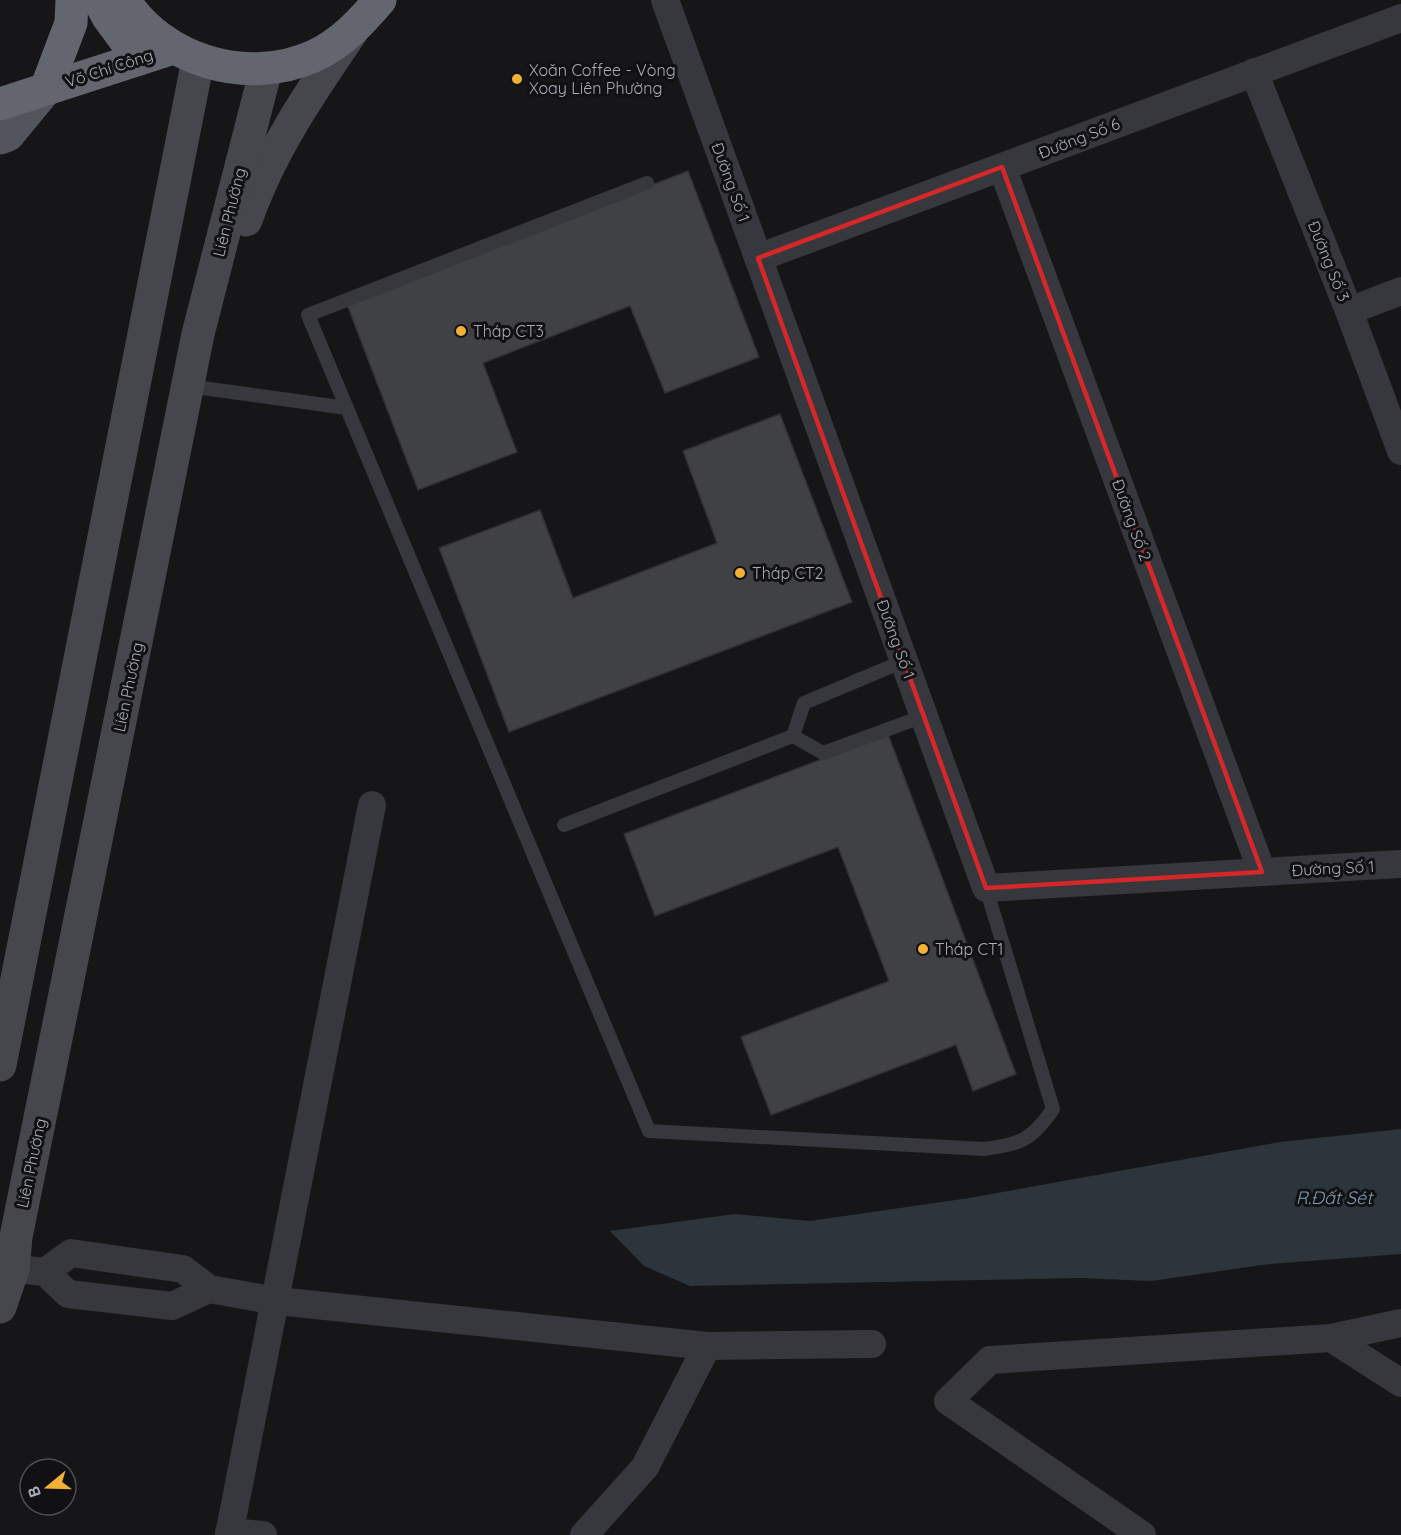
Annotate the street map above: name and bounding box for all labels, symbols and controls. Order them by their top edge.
street label: Võ Chí Công [62,44,156,92]
place label: Xoăn Coffee - Vòng Xoay Liên Phường [529,60,676,98]
marker: Xoăn Coffee - Vòng Xoay Liên Phường [510,72,524,86]
street label: Đường Số 6 [1035,113,1123,163]
street label: Đường Số 1 [707,140,755,224]
street label: Liên Phường [208,165,250,259]
street label: Đường Số 3 [1304,218,1354,304]
place label: Tháp CT3 [473,321,544,341]
marker: Tháp CT3 [454,324,468,338]
street label: Đường Số 2 [1108,476,1156,564]
place label: Tháp CT2 [752,563,824,583]
marker: Tháp CT2 [733,566,747,580]
street label: Đường Số 1 [872,597,920,681]
street label: Liên Phường [109,640,147,734]
street label: Đường Số 1 [1291,856,1375,880]
place label: Tháp CT1 [935,939,1004,959]
marker: Tháp CT1 [916,942,930,956]
street label: Liên Phường [12,1116,50,1210]
water label: R.Đất Sét [1296,1186,1374,1209]
north arrow [18,1457,78,1517]
text: B [23,1484,45,1500]

